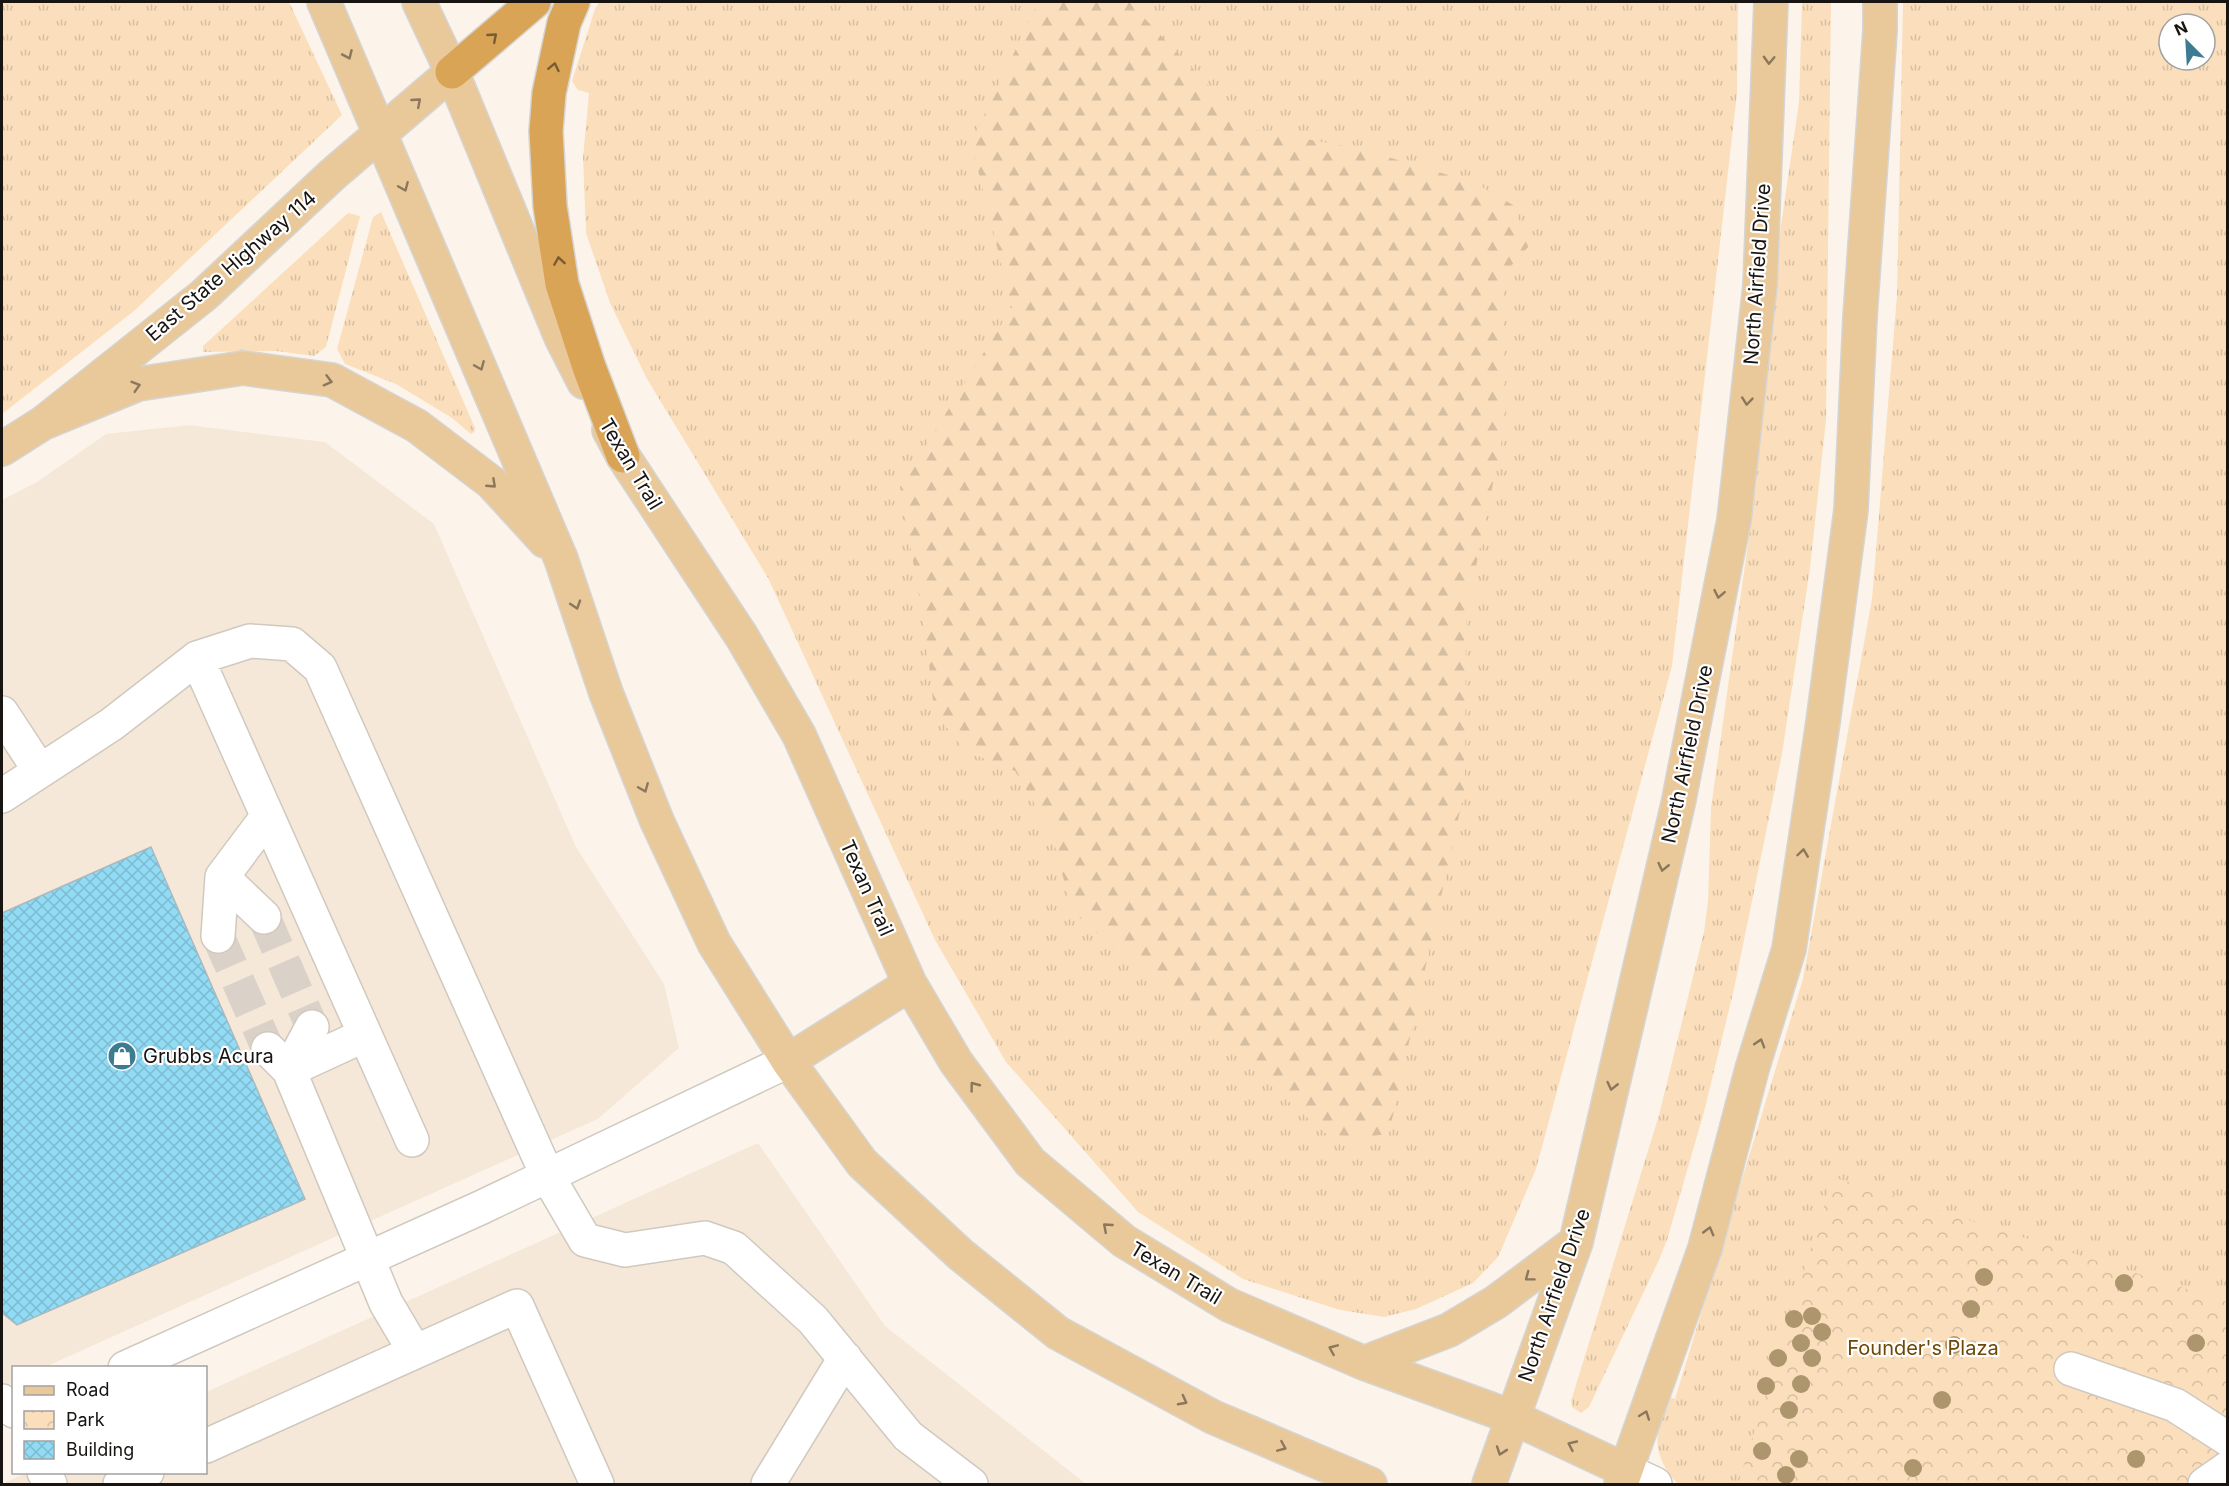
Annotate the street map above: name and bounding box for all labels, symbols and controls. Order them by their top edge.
north arrow [2157,12,2217,72]
text: N [2171,17,2191,40]
one-way arrow [486,33,497,44]
one-way arrow [340,49,352,60]
one-way arrow [1763,55,1775,64]
one-way arrow [547,63,560,73]
one-way arrow [410,98,421,109]
one-way arrow [397,180,409,191]
street label: North Airfield Drive [1739,183,1775,365]
street label: East State Highway 114 [141,186,321,346]
one-way arrow [553,256,565,266]
one-way arrow [473,360,485,371]
one-way arrow [322,374,333,386]
one-way arrow [130,381,141,393]
one-way arrow [1741,396,1754,406]
street label: Texan Trail [594,414,668,514]
one-way arrow [485,477,496,488]
one-way arrow [1713,589,1726,599]
one-way arrow [569,599,582,610]
street label: North Airfield Drive [1656,663,1718,845]
one-way arrow [637,782,649,793]
street label: Texan Trail [835,836,899,940]
one-way arrow [1797,849,1809,858]
one-way arrow [1658,862,1671,872]
one-way arrow [1753,1038,1765,1049]
shop icon: Grubbs Acura [106,1040,138,1072]
place label: Grubbs Acura [143,1044,274,1068]
one-way arrow [1607,1081,1620,1091]
one-way arrow [970,1082,981,1093]
street label: North Airfield Drive [1513,1205,1595,1385]
one-way arrow [1103,1223,1114,1234]
one-way arrow [1702,1226,1714,1237]
street label: Texan Trail [1126,1236,1226,1310]
one-way arrow [1525,1270,1536,1281]
park label: Founder's Plaza [1847,1336,1999,1360]
one-way arrow [1329,1344,1340,1356]
legend [12,1366,207,1474]
text: Road [66,1379,109,1400]
one-way arrow [1177,1394,1188,1405]
text: Park [66,1409,105,1430]
one-way arrow [1638,1410,1650,1421]
text: Building [66,1439,134,1460]
one-way arrow [1276,1440,1287,1452]
one-way arrow [1568,1441,1579,1453]
one-way arrow [1495,1445,1508,1456]

